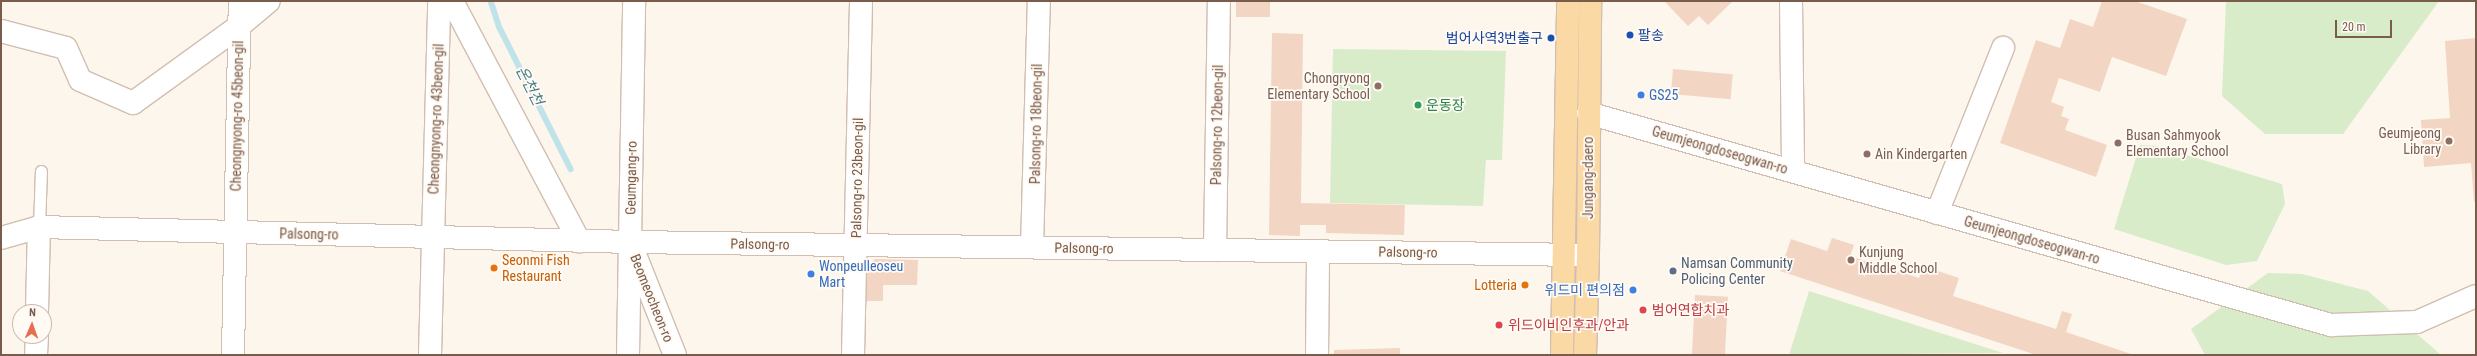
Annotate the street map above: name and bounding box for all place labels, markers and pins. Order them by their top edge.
place label: 팔송 [1638,27,1664,43]
place label: 범어사역3번출구 [1446,30,1543,46]
marker: 팔송 [1625,30,1635,40]
marker: 범어사역3번출구 [1546,33,1556,43]
place label: Chongryong Elementary School [1267,70,1370,102]
marker: Chongryong Elementary School [1373,81,1383,91]
place label: GS25 [1649,87,1678,103]
marker: GS25 [1636,90,1646,100]
place label: 운동장 [1426,97,1465,113]
marker: 운동장 [1413,100,1423,110]
place label: Geumjeong Library [2378,125,2441,158]
place label: Busan Sahmyook Elementary School [2126,127,2229,160]
marker: Geumjeong Library [2444,136,2454,146]
marker: Busan Sahmyook Elementary School [2113,138,2123,148]
place label: Ain Kindergarten [1875,146,1967,162]
marker: Ain Kindergarten [1862,149,1872,159]
place label: Kunjung Middle School [1859,244,1937,276]
place label: Seonmi Fish Restaurant [502,252,570,284]
place label: Namsan Community Policing Center [1681,255,1793,288]
marker: Kunjung Middle School [1846,255,1856,265]
place label: Wonpeulleoseu Mart [819,258,903,290]
marker: Seonmi Fish Restaurant [489,263,499,273]
marker: Namsan Community Policing Center [1668,266,1678,276]
marker: Wonpeulleoseu Mart [806,269,816,279]
place label: Lotteria [1474,277,1517,293]
marker: Lotteria [1520,280,1530,290]
place label: 위드미 편의점 [1545,282,1625,298]
marker: 위드미 편의점 [1628,285,1638,295]
place label: 범어연합치과 [1652,302,1729,318]
marker: 범어연합치과 [1637,304,1649,316]
place label: 위드이비인후과/안과 [1508,317,1629,333]
marker: 위드이비인후과/안과 [1493,319,1505,331]

